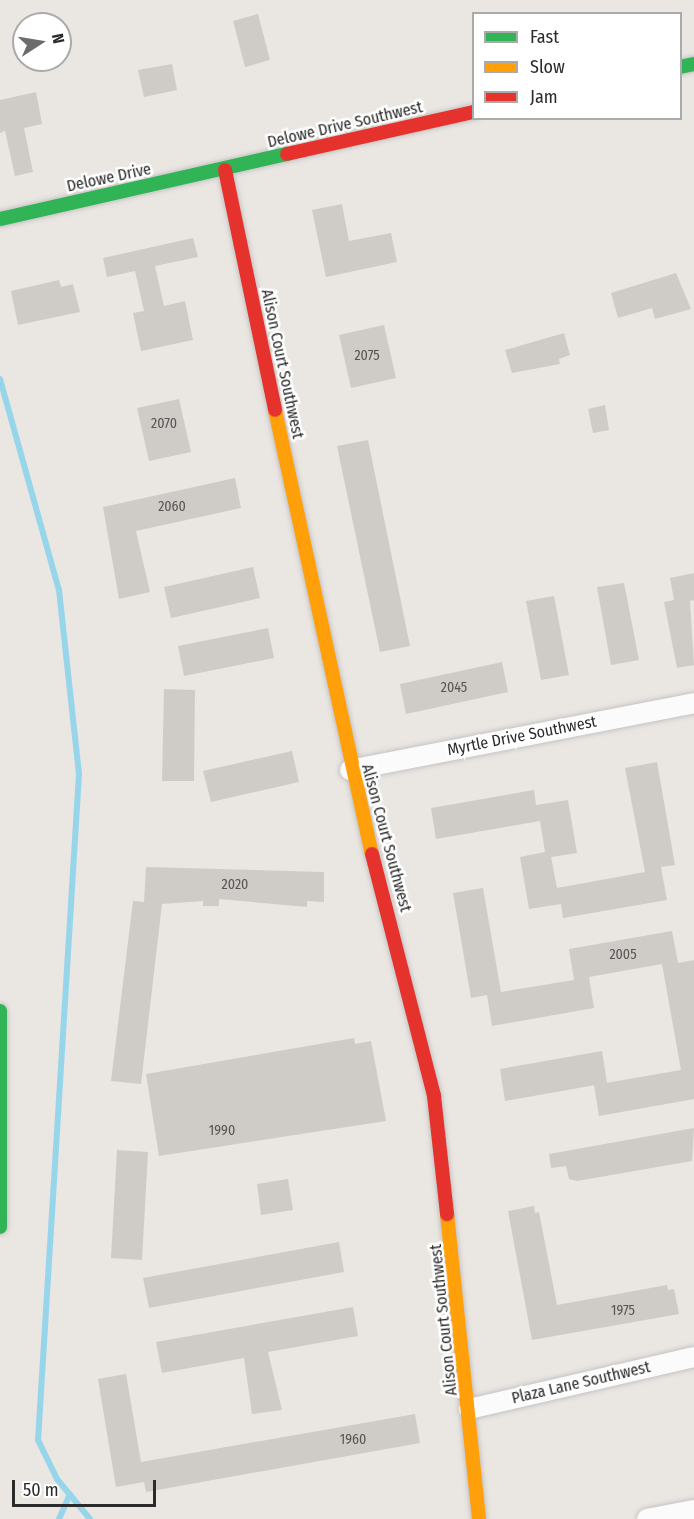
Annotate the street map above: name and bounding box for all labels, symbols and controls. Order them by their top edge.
north arrow [12,12,72,72]
legend [472,12,682,120]
text: Fast [530,26,559,48]
text: N [48,32,68,45]
text: Slow [530,56,565,78]
text: Jam [530,86,558,108]
street label: Delowe Drive Southwest [266,98,424,152]
street label: Delowe Drive [65,160,153,196]
street label: Alison Court Southwest [257,288,307,440]
house number: 2075 [354,348,380,364]
house number: 2070 [151,416,177,432]
house number: 2060 [158,499,186,515]
house number: 2045 [441,680,467,696]
street label: Myrtle Drive Southwest [446,712,598,760]
street label: Alison Court Southwest [357,762,415,914]
house number: 2020 [222,877,248,893]
house number: 2005 [609,947,637,963]
house number: 1990 [209,1123,235,1139]
street label: Alison Court Southwest [427,1243,461,1397]
house number: 1975 [611,1303,635,1319]
street label: Plaza Lane Southwest [510,1358,652,1408]
house number: 1960 [340,1432,366,1448]
scale bar [15,1468,159,1506]
text: 50 m [23,1479,59,1501]

